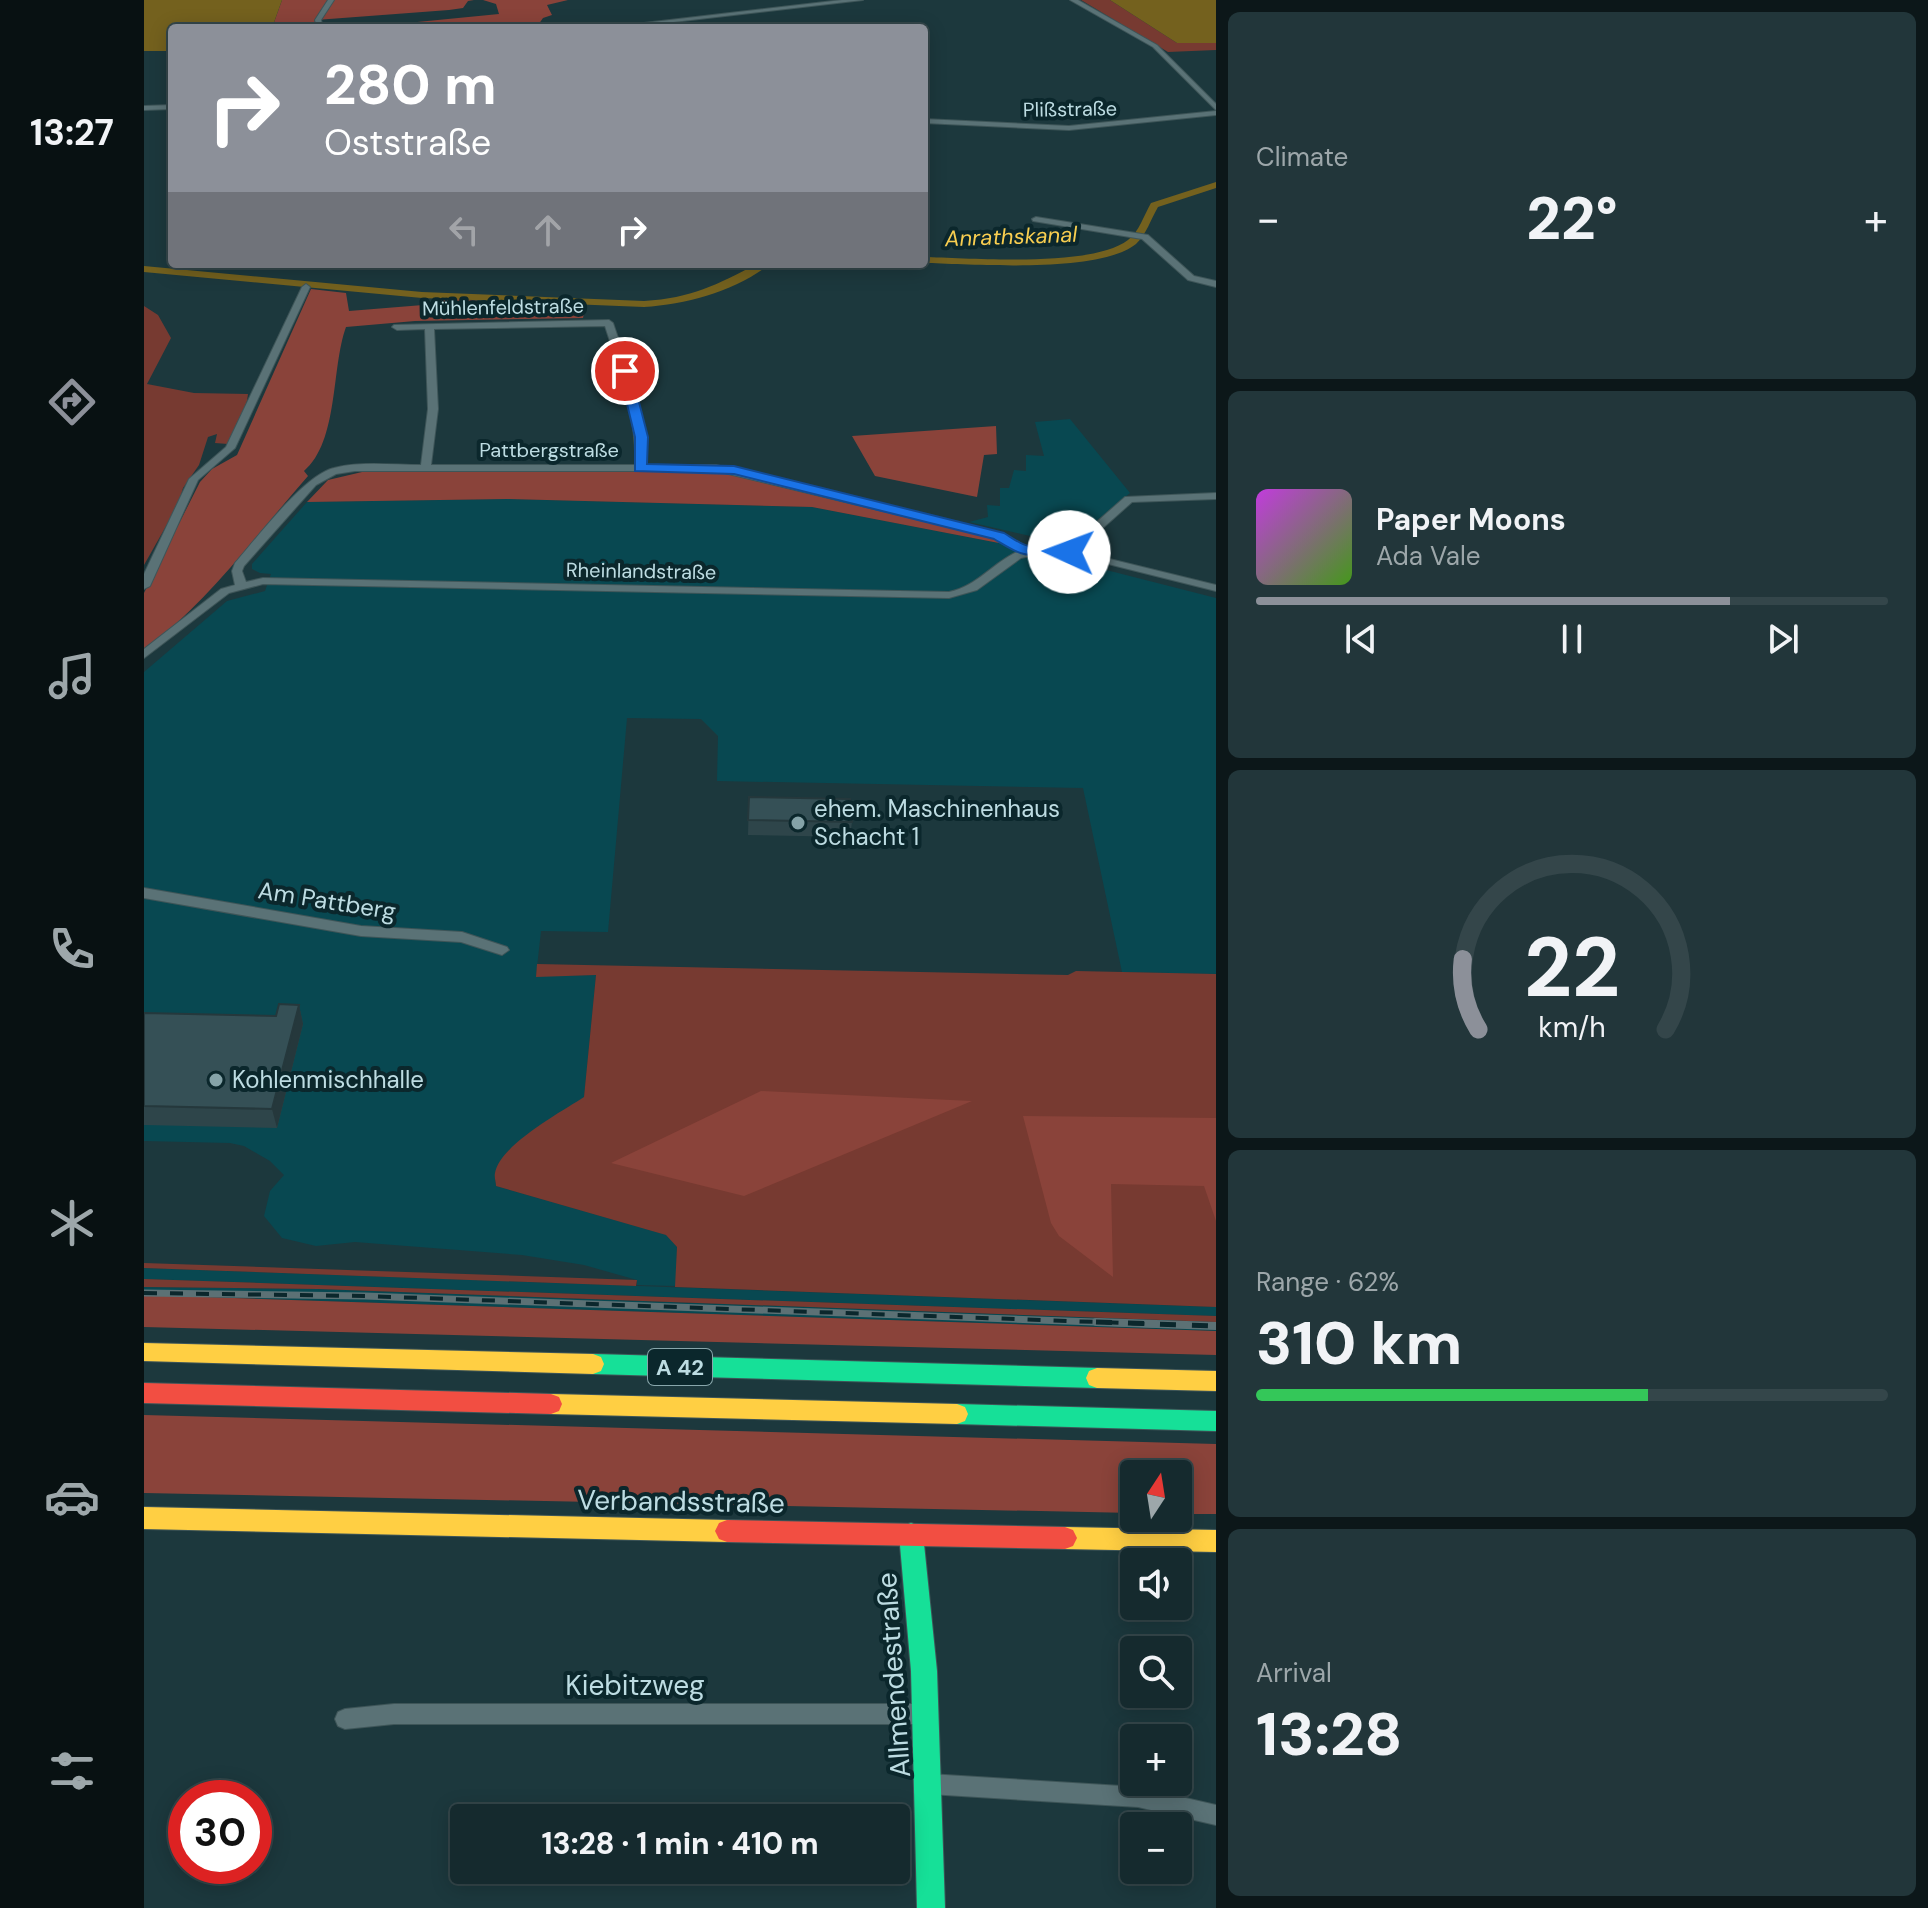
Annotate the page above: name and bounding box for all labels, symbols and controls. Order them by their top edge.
text: 280 m [324,48,497,121]
icon: right [192,56,296,160]
street label: Plißstraße [1023,95,1117,123]
text: 13:27 [30,109,114,156]
text: Oststraße [324,119,491,166]
text: Climate [1256,140,1348,174]
text: 22° [1526,179,1618,258]
text: − [1256,190,1280,248]
text: + [1864,190,1888,248]
icon: left [442,208,486,252]
icon: ahead [526,208,570,252]
icon: right [610,208,654,252]
water label: Anrathskanal [943,220,1079,253]
street label: Mühlenfeldstraße [422,293,584,321]
pin [591,337,659,405]
icon: arrive [603,349,647,393]
icon: directions [44,374,100,430]
street label: Pattbergstraße [479,437,619,463]
text: Paper Moons [1376,500,1566,539]
position arrow [1027,510,1111,594]
text: Ada Vale [1376,539,1481,573]
street label: Rheinlandstraße [566,557,716,585]
icon: previous [1339,617,1383,661]
icon: pause [1550,617,1594,661]
icon: next [1761,617,1805,661]
icon: music [44,648,100,704]
place label: ehem. Maschinenhaus Schacht 1 [814,793,1060,852]
marker: ehem. Maschinenhaus Schacht 1 [789,814,807,832]
street label: Am Pattberg [256,874,398,927]
text: 22 [1524,913,1620,1022]
icon: phone [44,921,100,977]
text: km/h [1538,1009,1606,1046]
place label: Kohlenmischhalle [232,1064,424,1095]
marker: Kohlenmischhalle [207,1071,225,1089]
icon: climate [44,1195,100,1251]
text: Range · 62% [1256,1265,1399,1299]
text: 310 km [1256,1304,1462,1383]
road number: A 42 [648,1349,712,1385]
north arrow [1120,1460,1192,1532]
map controls [1120,1460,1192,1884]
icon: car [44,1469,100,1525]
street label: Verbandsstraße [577,1481,785,1522]
button: sound [1120,1548,1192,1620]
street label: Allmendestraße [868,1571,919,1779]
button: search [1120,1636,1192,1708]
text: Arrival [1256,1656,1332,1690]
street label: Kiebitzweg [565,1667,705,1704]
text: 13:28 [1256,1695,1402,1774]
button: + [1120,1724,1192,1796]
icon: filters [44,1743,100,1799]
speed limit sign: 30 [168,1780,272,1884]
button: − [1120,1812,1192,1884]
text: 13:28 · 1 min · 410 m [541,1824,819,1863]

